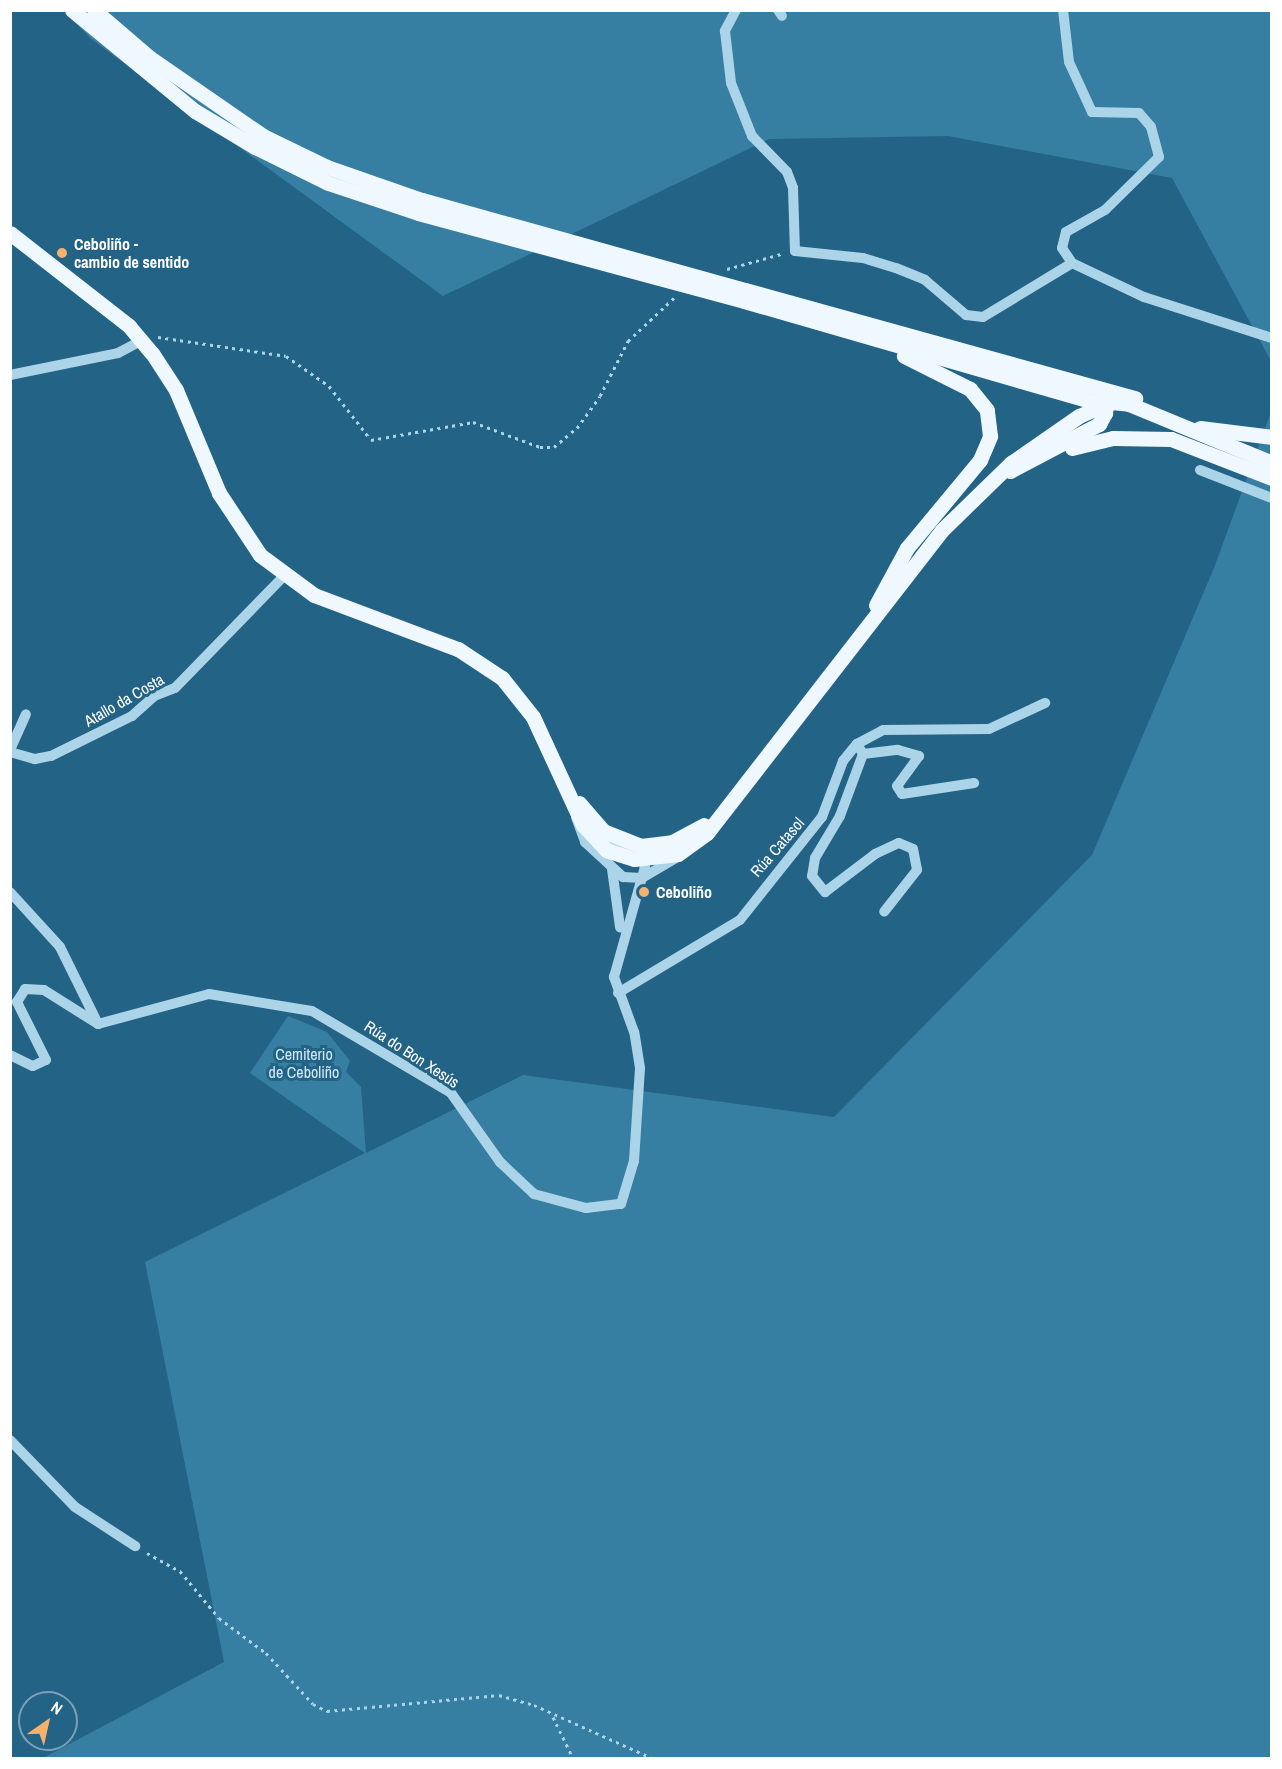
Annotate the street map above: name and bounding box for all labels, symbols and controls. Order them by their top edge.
place label: Ceboliño - cambio de sentido [74,234,189,272]
marker: Ceboliño - cambio de sentido [55,246,69,260]
street label: Atallo da Costa [81,669,167,731]
street label: Rúa Catasol [746,813,808,881]
place label: Ceboliño [656,882,712,902]
marker: Ceboliño [637,885,651,899]
street label: Rúa do Bon Xesús [361,1016,463,1092]
park label: Cemiterio de Ceboliño [269,1044,339,1082]
north arrow [18,1691,78,1751]
text: N [47,1696,67,1720]

